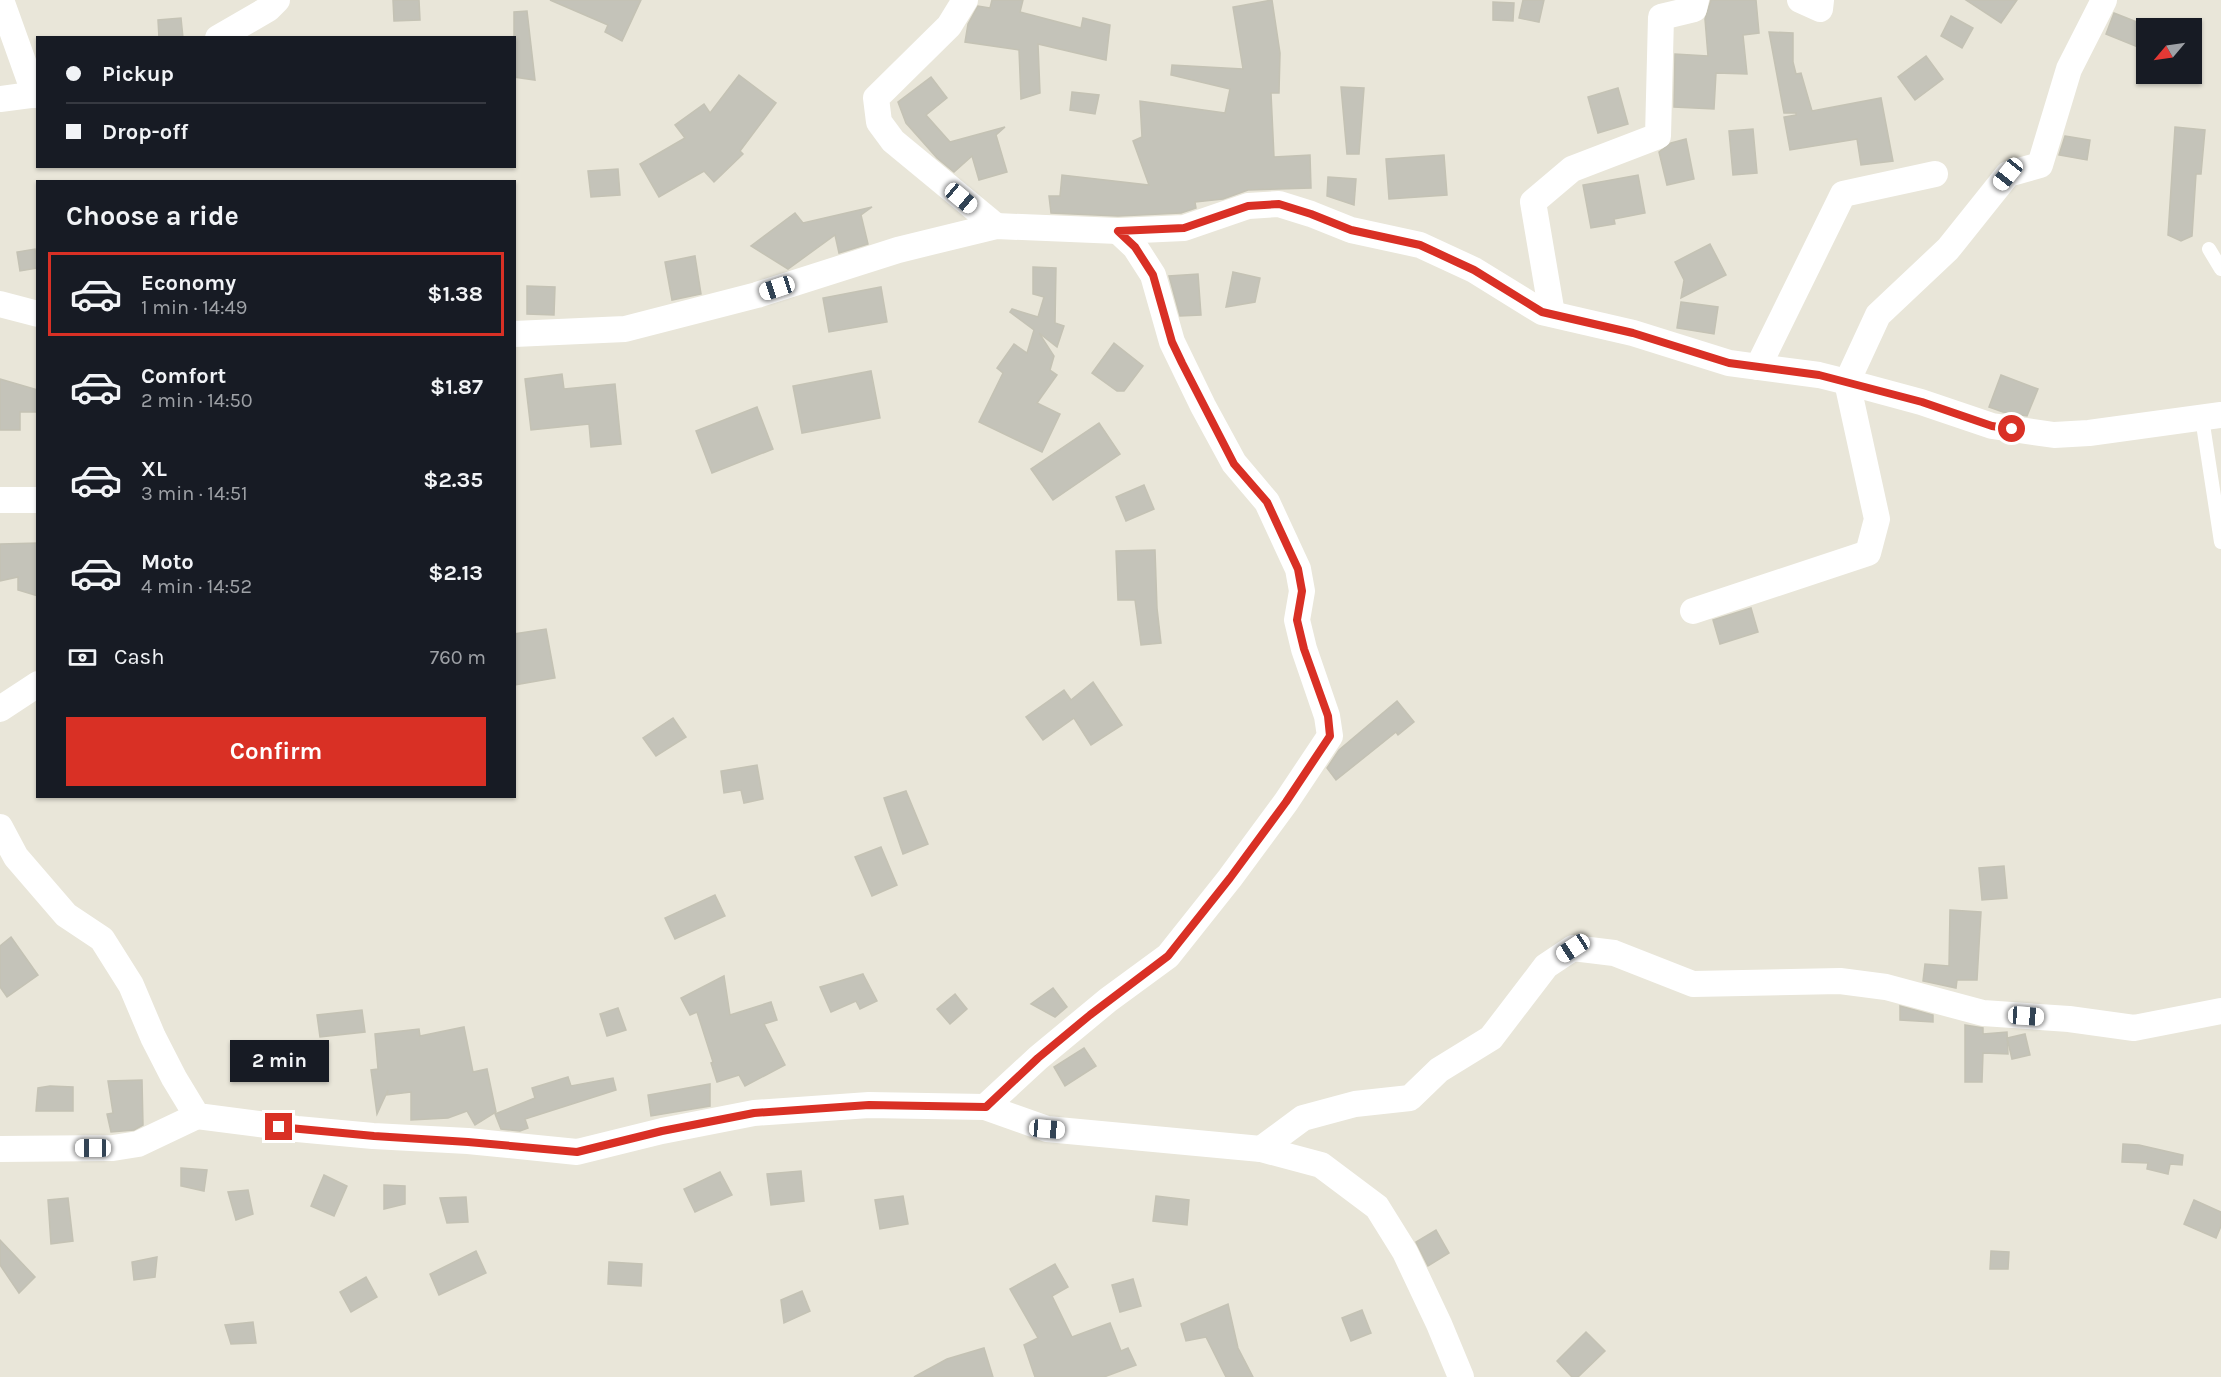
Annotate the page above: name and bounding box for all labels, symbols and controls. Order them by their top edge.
north arrow [2136,18,2202,84]
map controls [2136,18,2202,84]
text: Pickup [102,61,174,87]
text: Drop-off [102,119,188,145]
car [1990,154,2026,194]
car [941,180,981,216]
text: Choose a ride [66,200,239,232]
icon: car [69,267,123,321]
text: Economy [141,270,236,296]
car [757,274,797,302]
text: $1.38 [427,281,483,307]
text: 1 min · 14:49 [141,296,247,319]
icon: car [69,360,123,414]
text: Comfort [141,363,226,389]
text: $1.87 [430,374,483,400]
text: 2 min · 14:50 [141,389,253,412]
route start [1998,415,2025,442]
icon: car [69,453,123,507]
text: XL [141,456,167,482]
text: $2.35 [423,467,483,493]
text: 3 min · 14:51 [141,482,248,505]
icon: car [69,546,123,600]
text: Moto [141,549,194,575]
text: $2.13 [428,560,483,586]
text: 4 min · 14:52 [141,575,252,598]
icon: cash [66,641,99,674]
text: Cash [114,644,164,670]
text: 760 m [430,646,486,669]
button: Confirm [66,717,486,786]
car [1553,931,1593,965]
car [2007,1006,2045,1026]
callout: 2 min [230,1040,328,1082]
text: 2 min [252,1049,307,1072]
route end [265,1113,292,1140]
car [1028,1118,1066,1140]
car [75,1139,111,1157]

